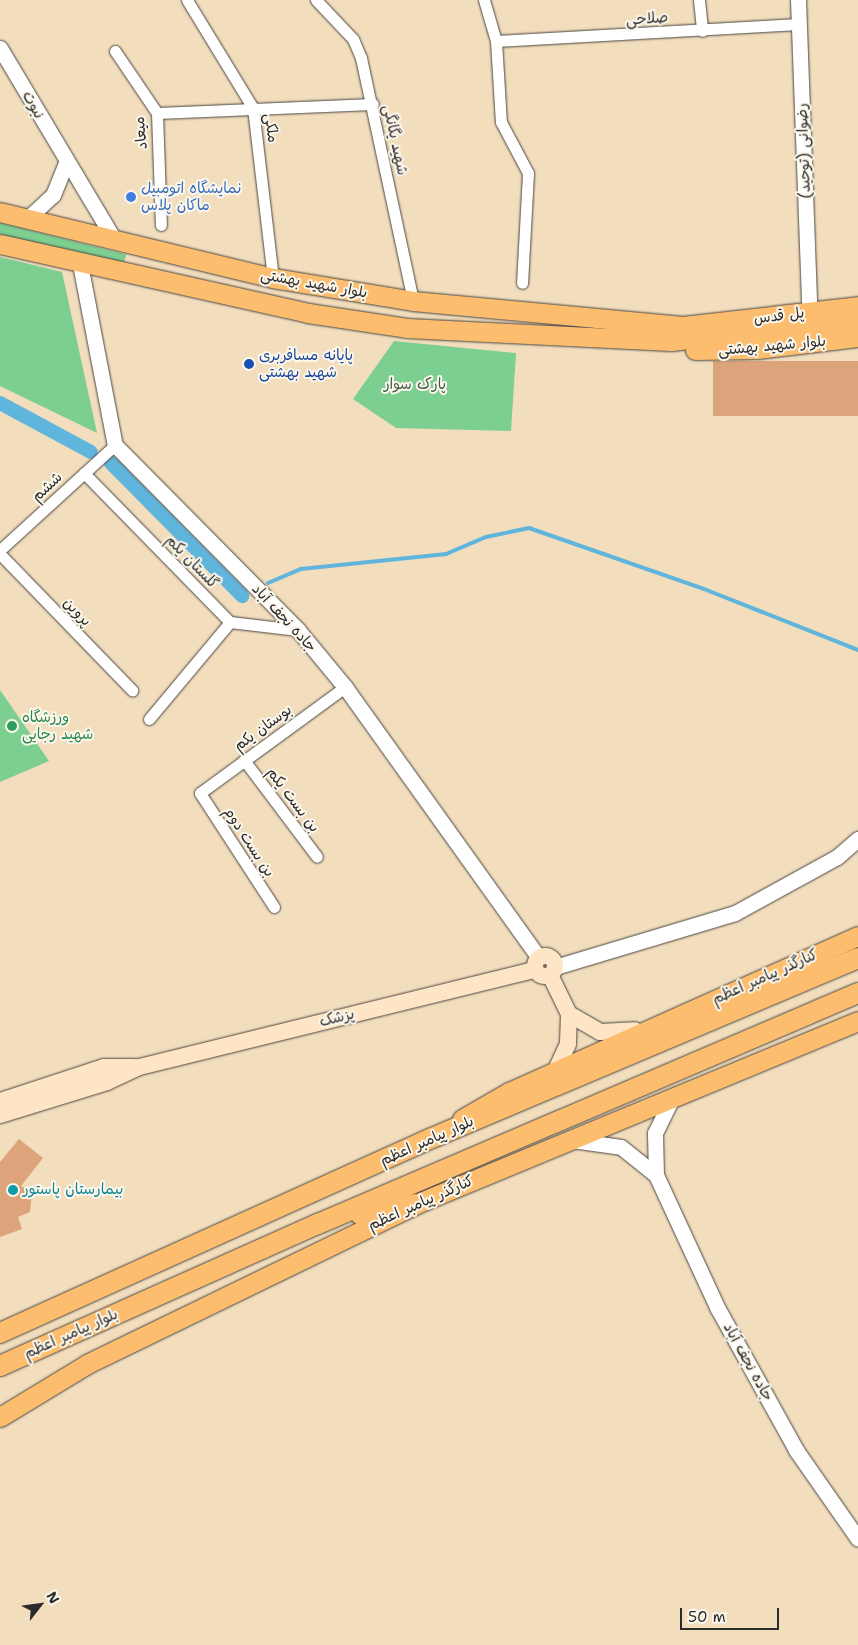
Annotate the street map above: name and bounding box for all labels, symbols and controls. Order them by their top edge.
street label: صلاحی [625,9,669,29]
street label: نبوت [18,88,48,122]
street label: شهید یگانگی [379,103,411,177]
street label: رضوانی (توحید) [793,103,815,199]
street label: ملکی [260,112,282,144]
street label: میعاد [130,116,152,150]
place label: نمایشگاه اتومبیل ماکان پلاس [141,179,241,214]
marker: نمایشگاه اتومبیل ماکان پلاس [125,191,137,203]
street label: بلوار شهید بهشتی [259,266,369,302]
street label: پل قدس [753,304,805,328]
street label: بلوار شهید بهشتی [717,332,827,360]
place label: پایانه مسافربری شهید بهشتی [259,346,353,381]
marker: پایانه مسافربری شهید بهشتی [243,358,255,370]
park label: پارک سوار [384,376,446,394]
street label: ششم [28,468,66,506]
street label: گلستان یکم [162,531,222,593]
street label: جاده نجف آباد [248,580,320,656]
street label: پروین [59,594,95,630]
street label: بوستان یکم [230,701,296,755]
place label: ورزشگاه شهید رجایی [22,708,93,743]
marker: ورزشگاه شهید رجایی [6,720,18,732]
street label: بن بست یکم [263,764,323,836]
street label: بن بست دوم [220,804,278,880]
street label: کنارگذر پیامبر اعظم [709,946,821,1008]
street label: پزشک [318,1005,356,1031]
street label: بلوار پیامبر اعظم [377,1112,477,1170]
street label: کنارگذر پیامبر اعظم [365,1172,477,1234]
place label: بیمارستان پاستور [23,1181,123,1199]
marker: بیمارستان پاستور [7,1184,19,1196]
street label: بلوار پیامبر اعظم [21,1305,121,1363]
street label: جاده نجف آباد [719,1320,777,1404]
north arrow [15,1580,65,1630]
text: N [42,1588,64,1607]
scale bar [683,1598,782,1630]
text: 50 m [688,1607,726,1627]

